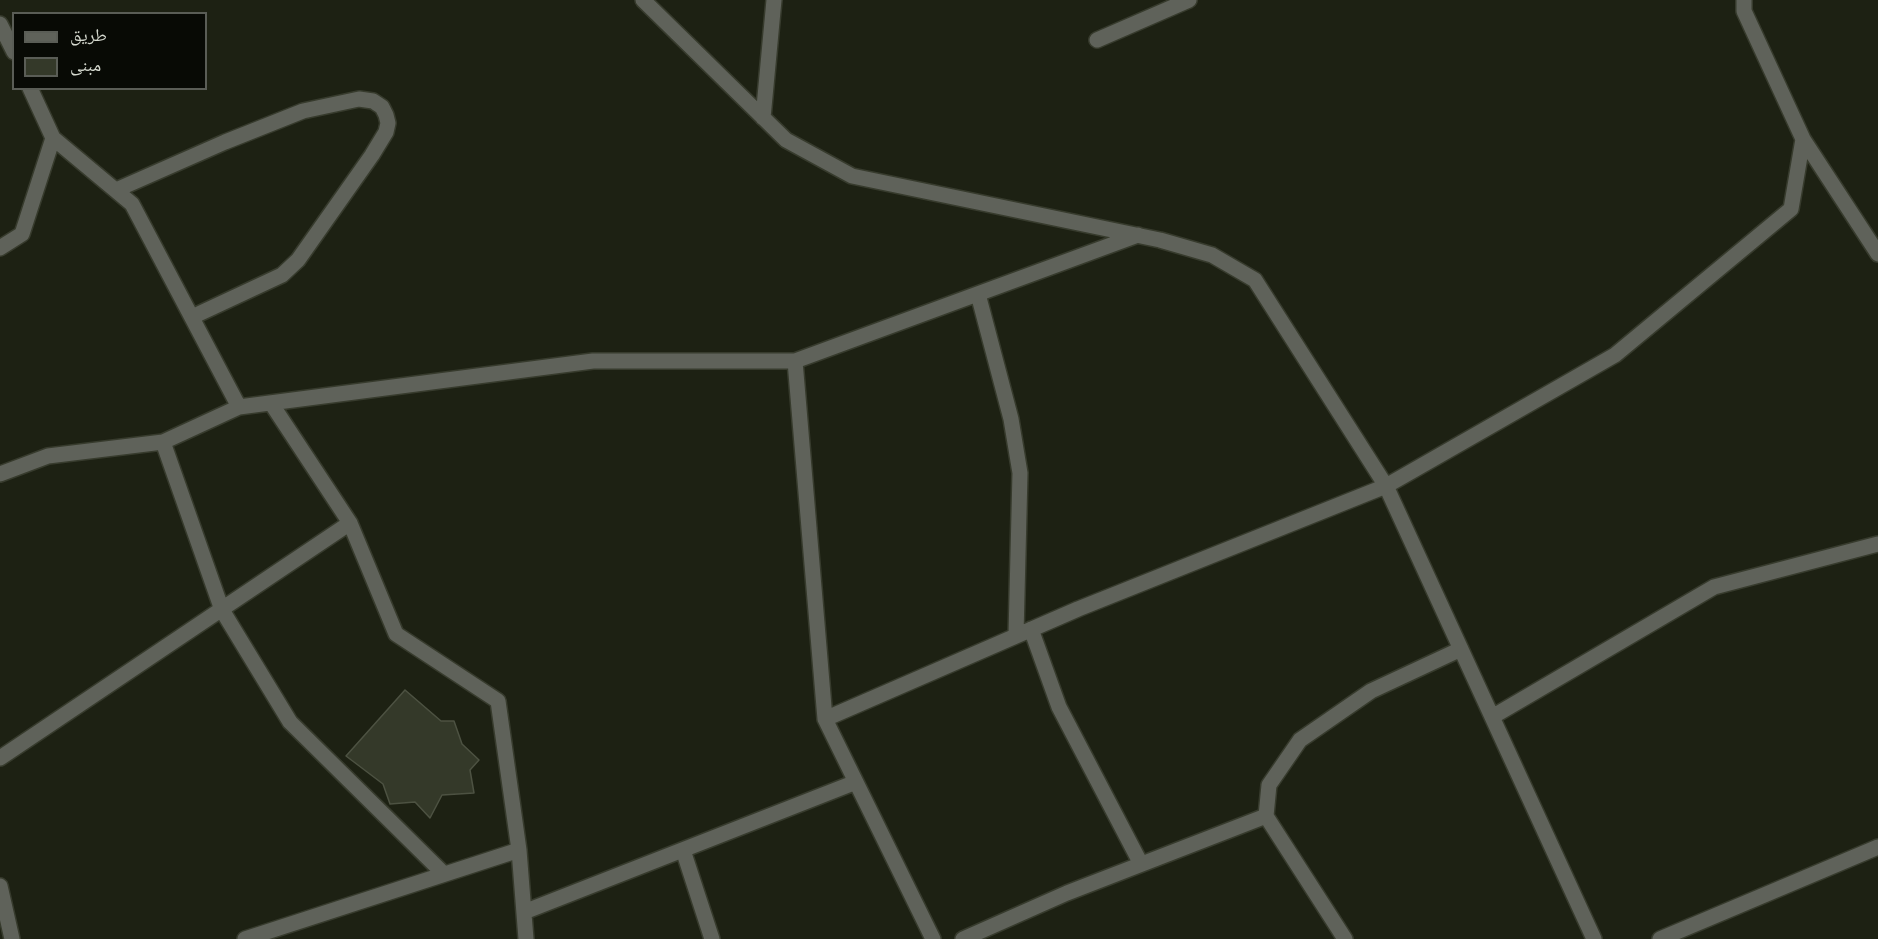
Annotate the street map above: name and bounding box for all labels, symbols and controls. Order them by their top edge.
legend [12,12,207,90]
text: طريق [70,23,107,46]
text: مبنى [70,53,101,76]

